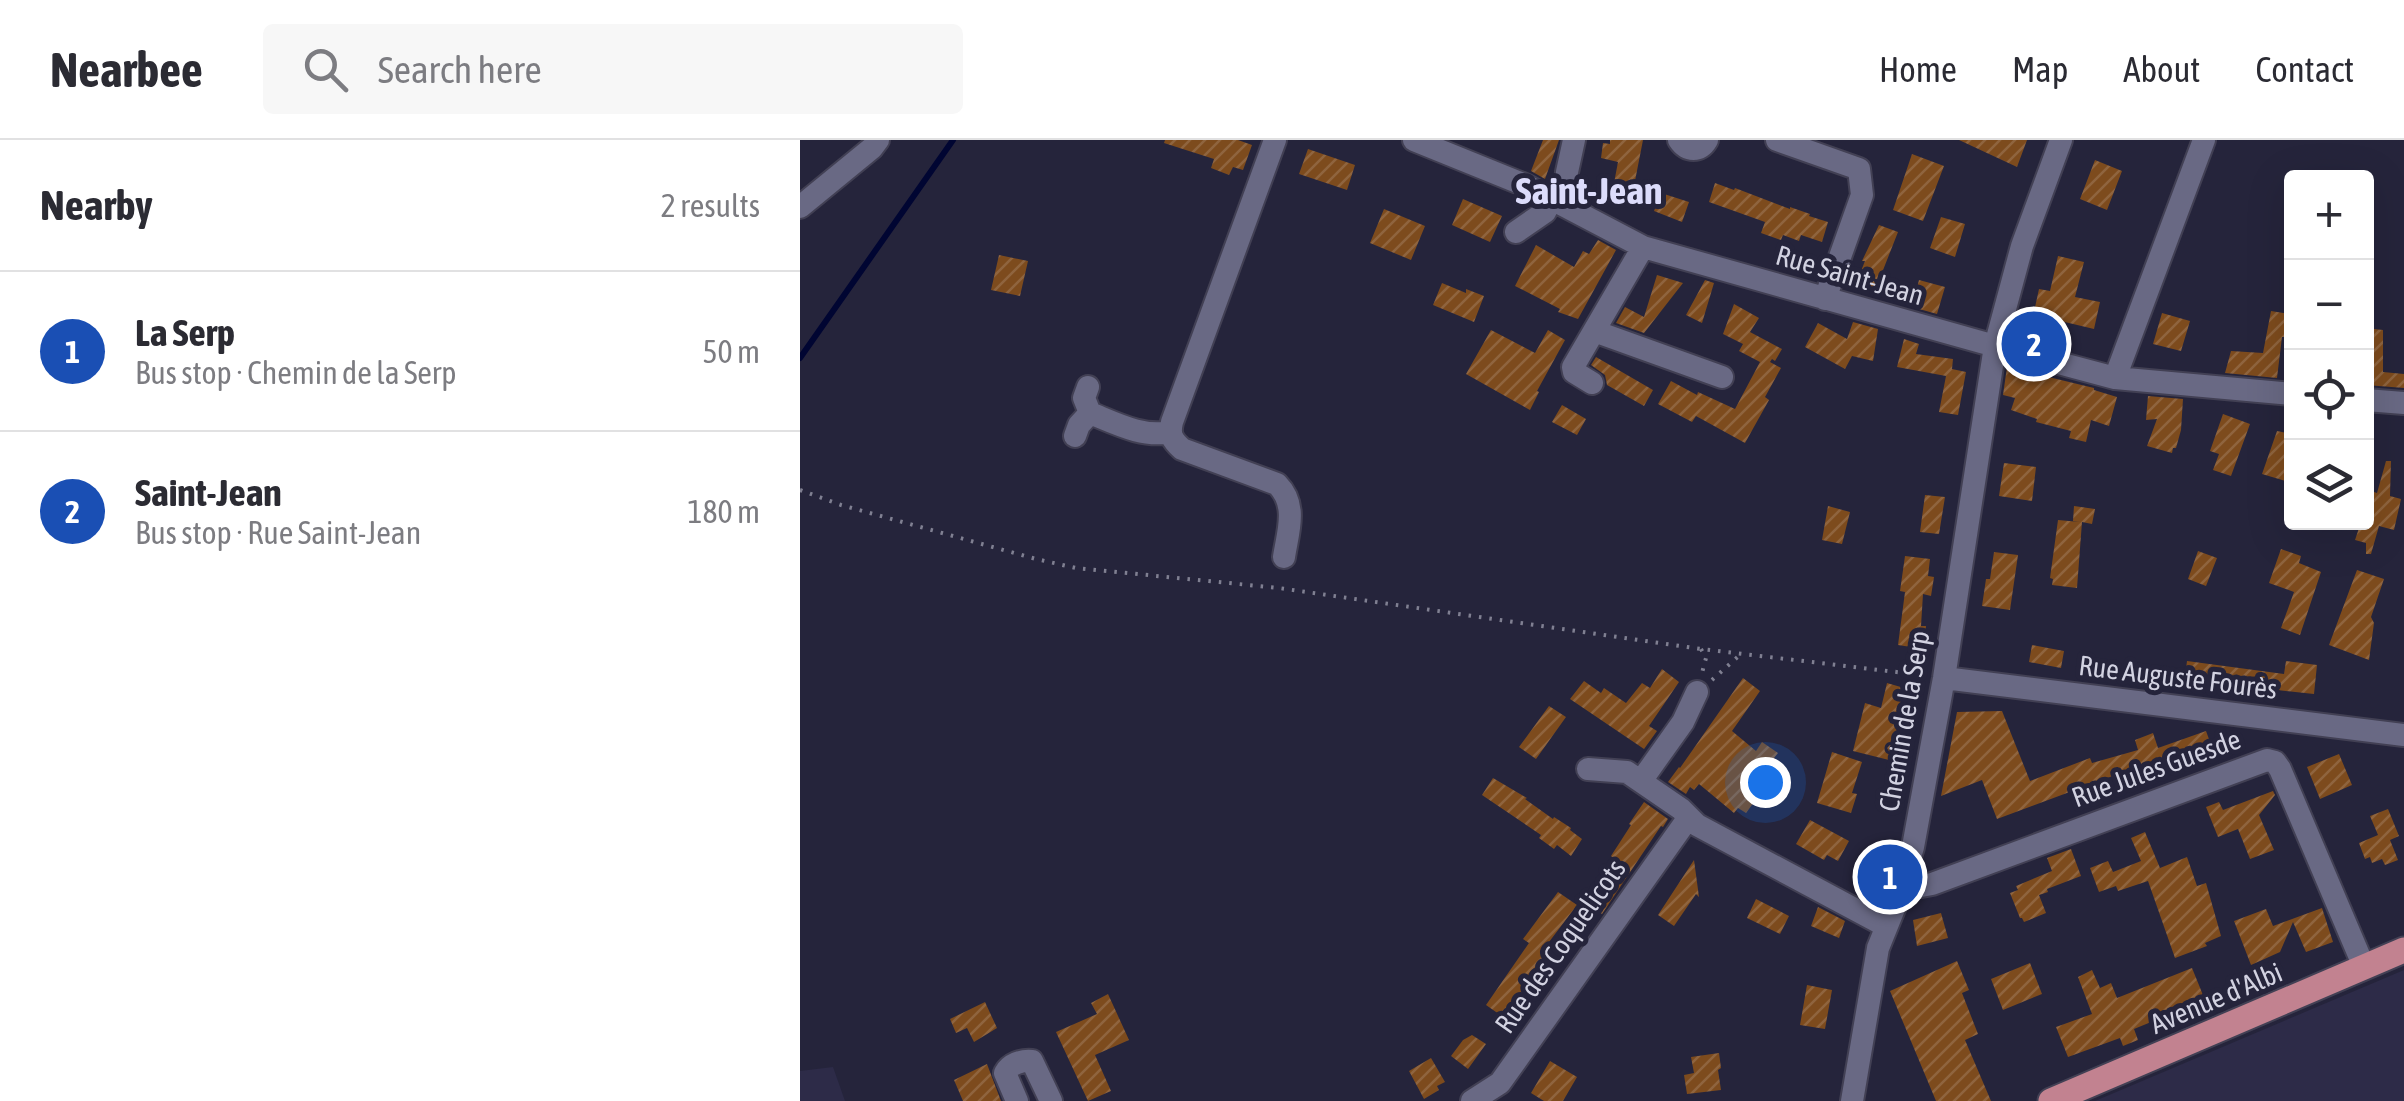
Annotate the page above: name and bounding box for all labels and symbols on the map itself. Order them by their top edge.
district label: Saint-Jean [1516,169,1662,212]
street label: Rue Saint-Jean [1772,239,1928,311]
pin: 2 [2002,306,2066,382]
street label: Chemin de la Serp [1872,628,1936,814]
street label: Rue Auguste Fourès [2077,649,2279,705]
street label: Rue Jules Guesde [2067,723,2245,813]
your location [1740,757,1791,808]
pin: 1 [1858,840,1922,914]
street label: Rue des Coquelicots [1488,853,1632,1039]
street label: Avenue d'Albi [2145,956,2287,1040]

